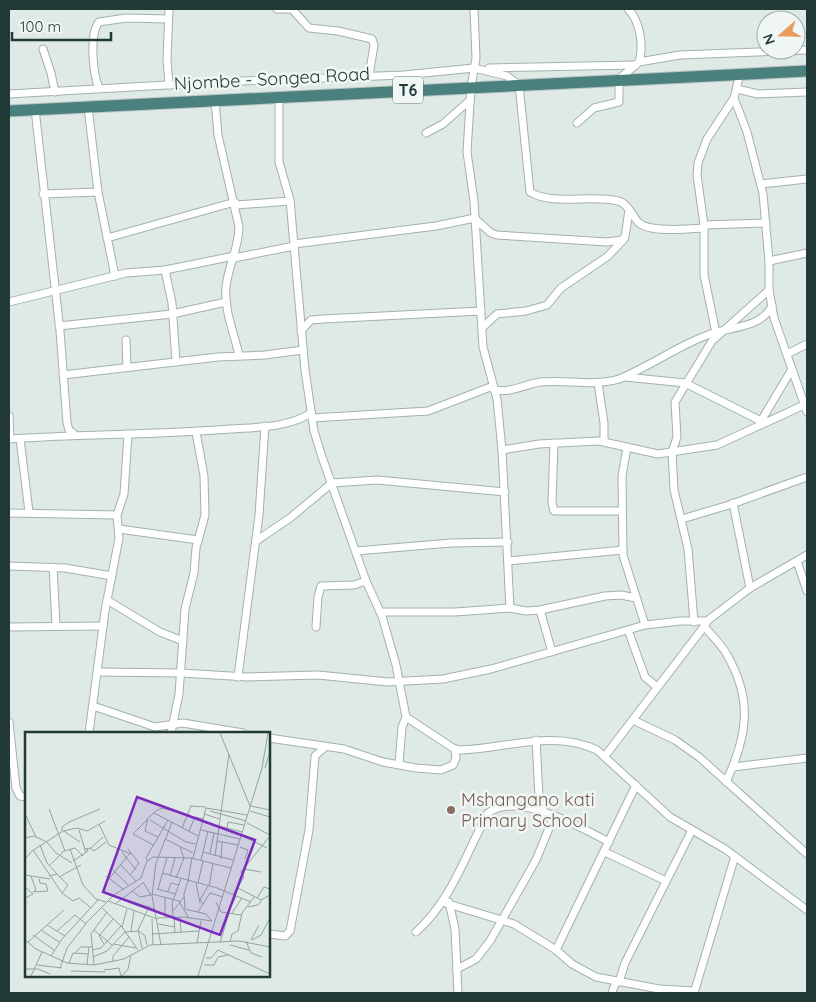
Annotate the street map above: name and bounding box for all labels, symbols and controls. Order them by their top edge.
scale bar [12,10,111,42]
north arrow [756,10,806,60]
text: 100 m [20,17,61,36]
text: N [759,32,779,47]
street label: Njombe - Songea Road [173,62,371,95]
road number: T6 [393,76,423,104]
inset map [25,732,270,977]
place label: Mshangano kati Primary School [461,788,595,832]
marker: Mshangano kati Primary School [445,804,457,816]

